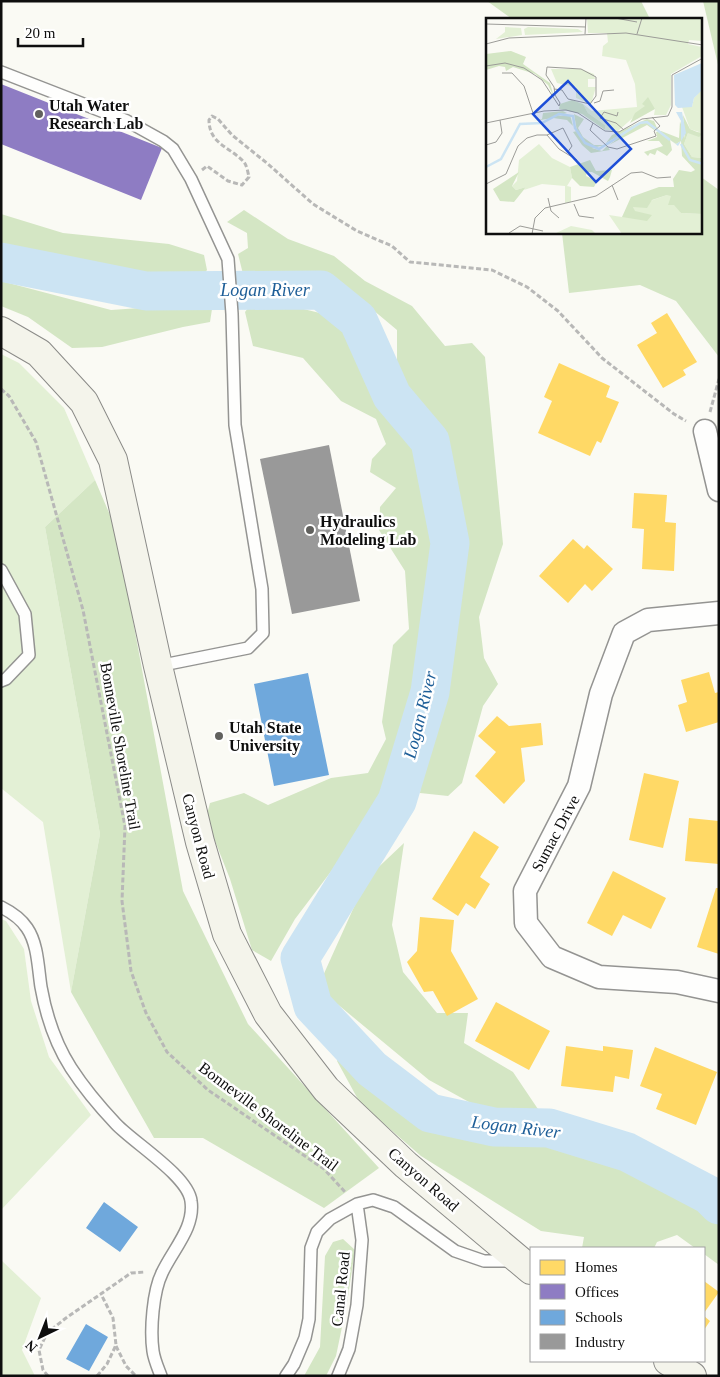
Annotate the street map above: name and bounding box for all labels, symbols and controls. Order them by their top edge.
scale bar [18,15,82,47]
inset map [486,18,702,234]
text: 20 m [25,25,56,41]
place label: Utah Water Research Lab [49,97,143,132]
marker: Utah Water Research Lab [33,108,45,120]
water label: Logan River [219,280,311,300]
place label: Hydraulics Modeling Lab [320,513,417,549]
marker: Hydraulics Modeling Lab [304,524,316,536]
street label: Bonneville Shoreline Trail [97,661,144,832]
water label: Logan River [399,668,441,762]
place label: Utah State University [229,719,301,755]
marker: Utah State University [213,730,225,742]
street label: Canyon Road [178,792,218,881]
street label: Sumac Drive [528,792,583,874]
street label: Bonneville Shoreline Trail [196,1059,342,1175]
water label: Logan River [469,1111,563,1142]
street label: Canyon Road [384,1144,462,1215]
legend [530,1247,705,1362]
street label: Canal Road [328,1251,353,1327]
text: Homes [575,1259,618,1275]
text: Offices [575,1284,619,1300]
text: Schools [575,1309,623,1325]
north arrow [15,1312,65,1362]
text: Industry [575,1334,625,1350]
text: N [23,1337,40,1355]

